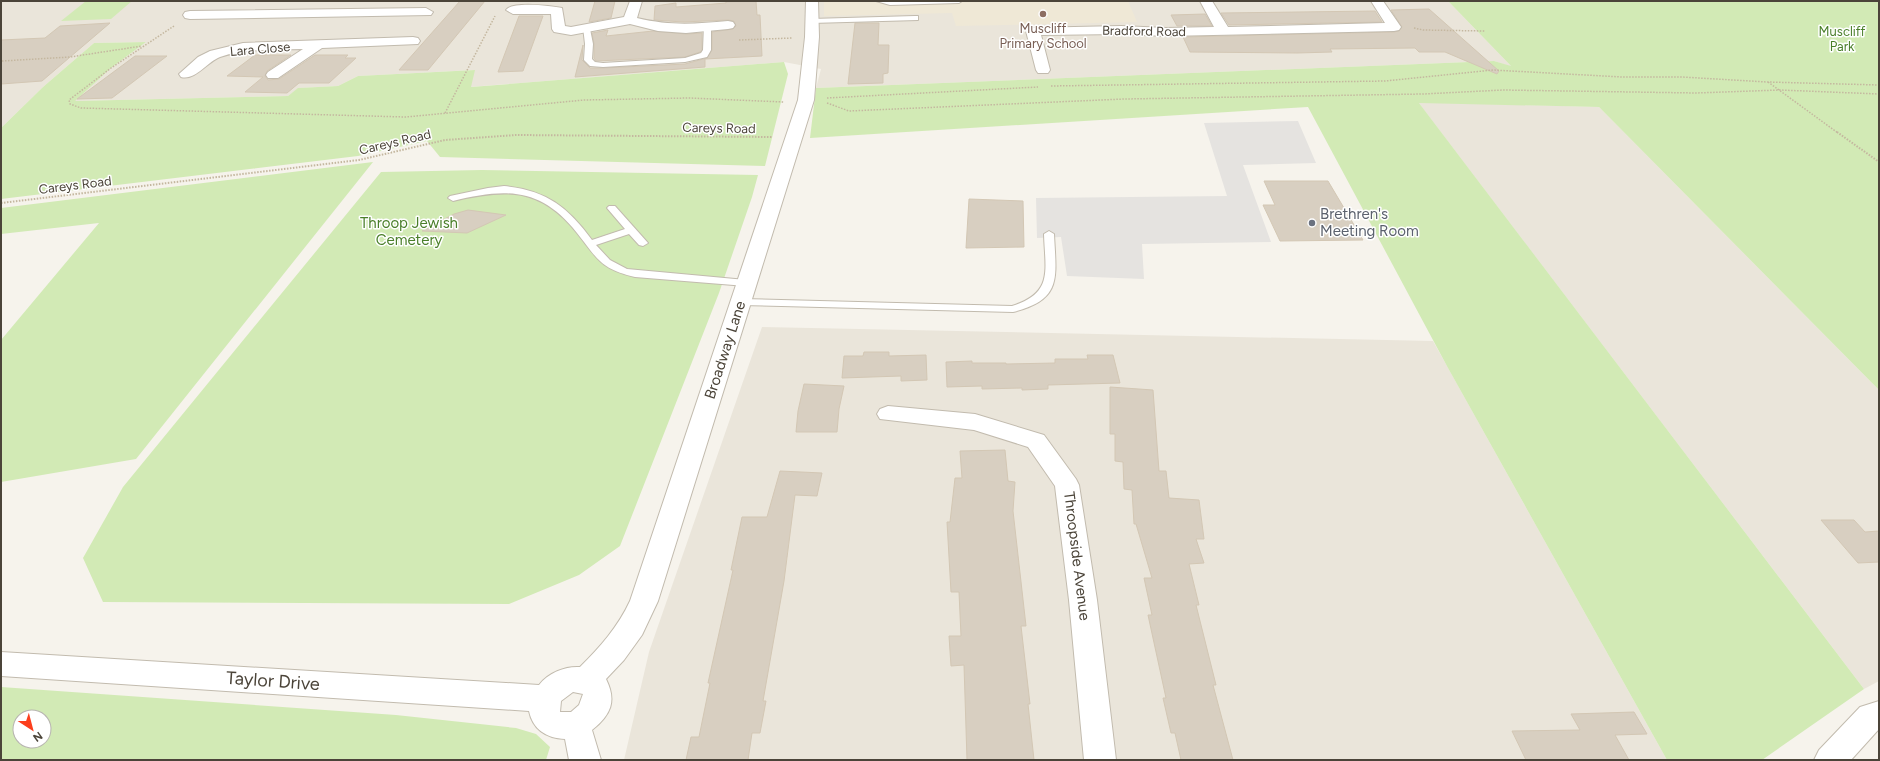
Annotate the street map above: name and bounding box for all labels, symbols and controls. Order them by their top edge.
marker: Muscliff Primary School [1038,9,1048,19]
place label: Muscliff Primary School [999,21,1087,51]
street label: Bradford Road [1102,23,1186,39]
park label: Muscliff Park [1819,24,1866,54]
street label: Lara Close [229,39,291,59]
street label: Careys Road [682,120,756,136]
street label: Careys Road [358,126,432,158]
street label: Careys Road [38,173,112,197]
place label: Brethren's Meeting Room [1320,205,1419,240]
park label: Throop Jewish Cemetery [360,214,458,249]
marker: Brethren's Meeting Room [1307,218,1317,228]
street label: Broadway Lane [701,299,749,401]
street label: Throopside Avenue [1060,490,1094,622]
street label: Taylor Drive [225,667,321,695]
north arrow [12,709,52,749]
text: N [30,729,45,744]

